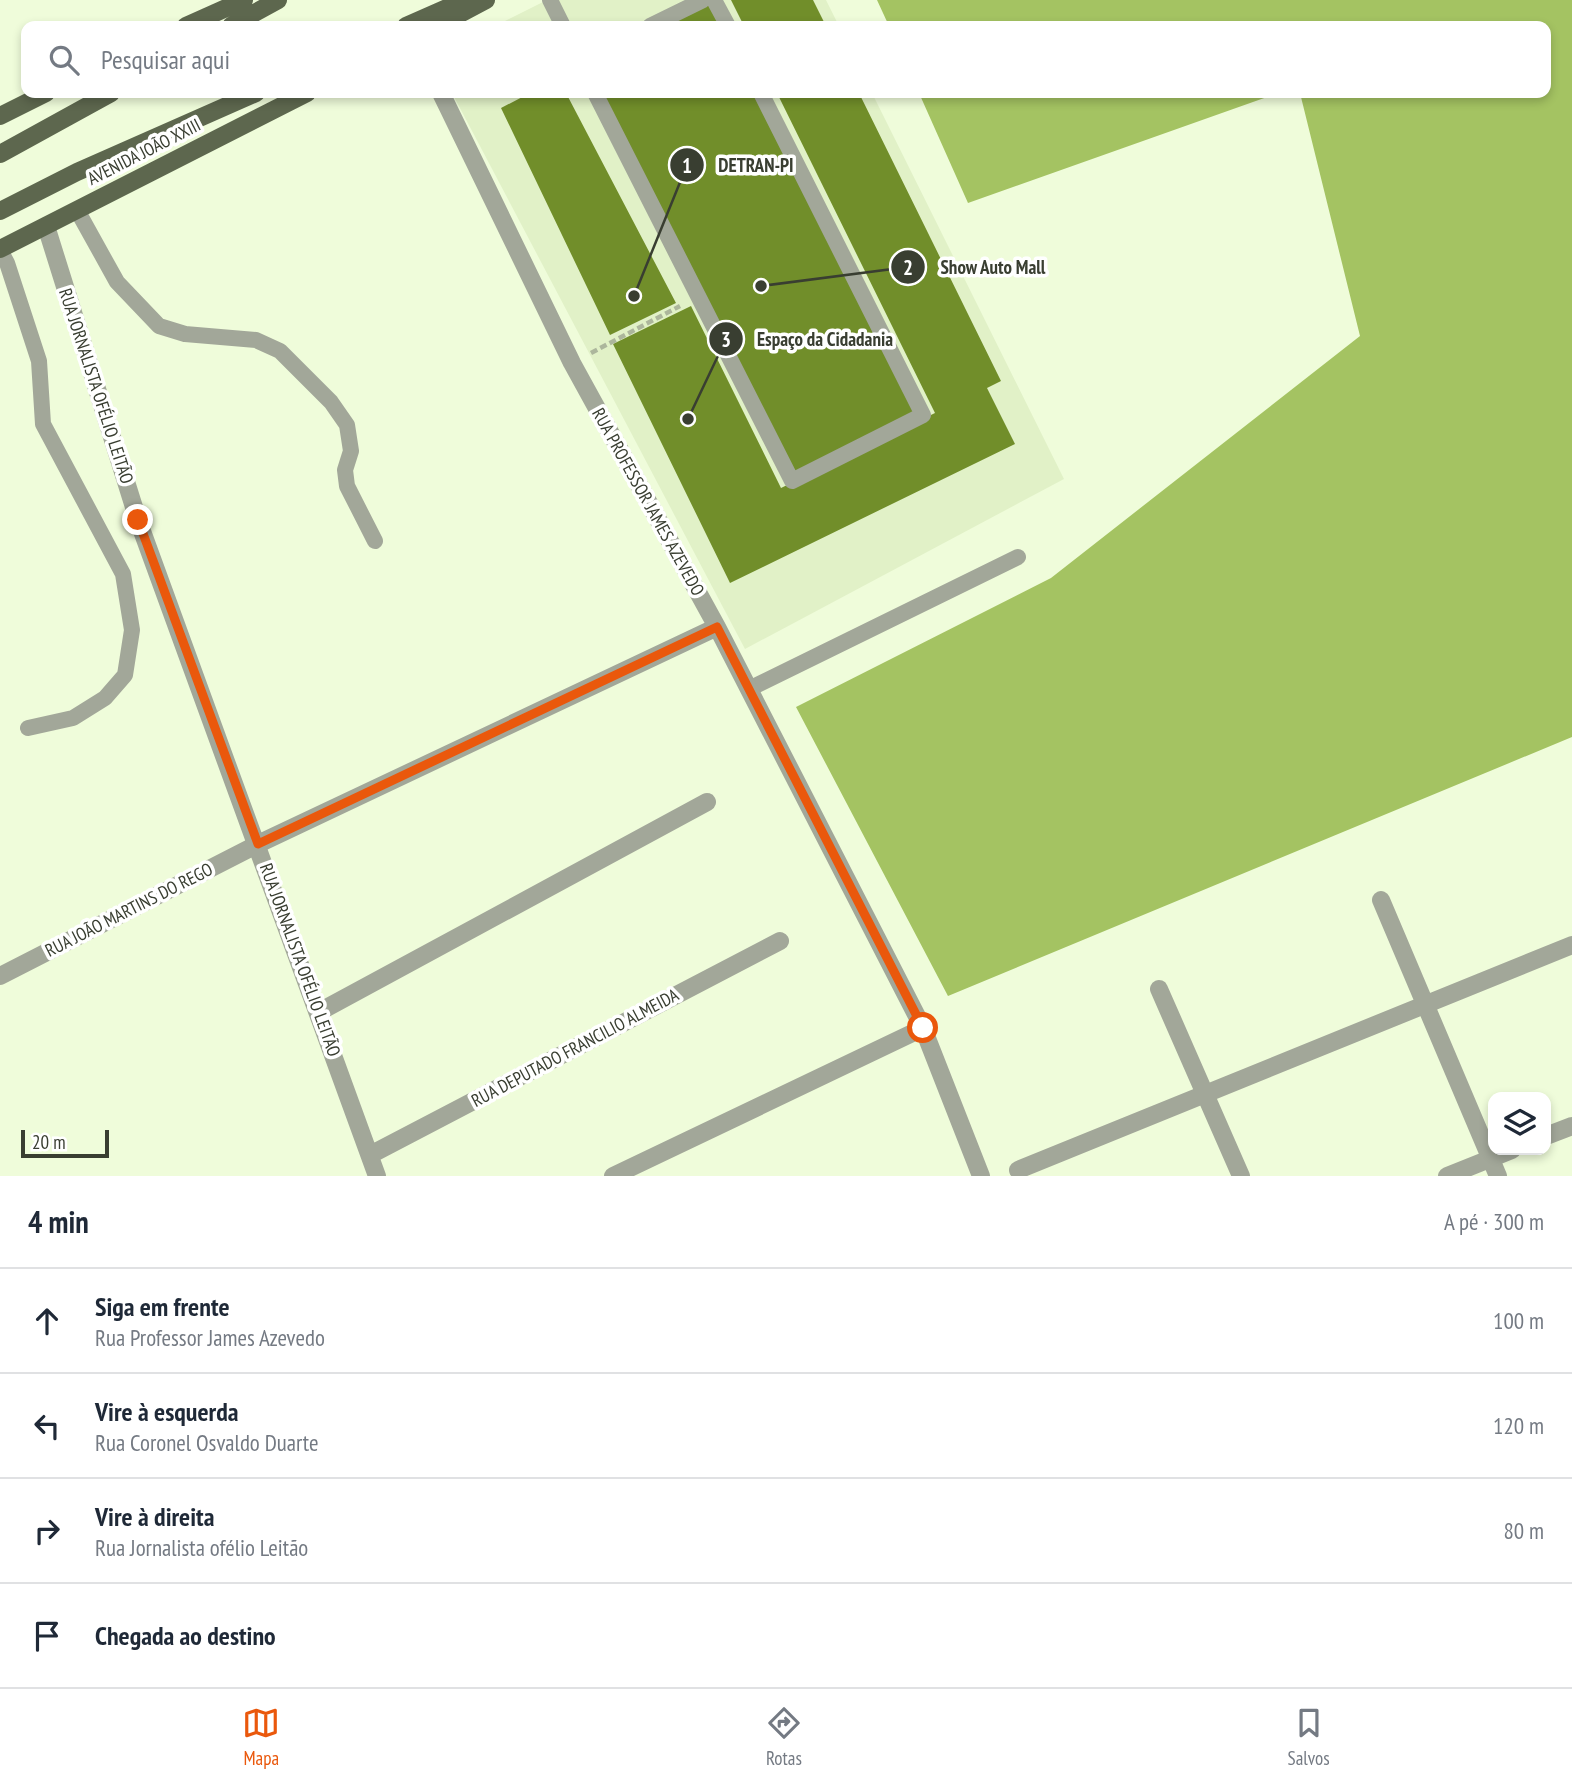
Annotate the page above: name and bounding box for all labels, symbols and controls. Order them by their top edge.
search box [21,21,1551,98]
icon: search [45,41,83,79]
text: Pesquisar aqui [101,43,230,76]
street label: AVENIDA JOÃO XXIII [83,113,204,190]
callout: DETRAN-PI [669,145,807,185]
text: 1 [682,152,692,179]
text: DETRAN-PI [718,153,794,177]
callout: Show Auto Mall [891,247,1060,287]
text: 2 [903,254,913,281]
text: Show Auto Mall [941,255,1046,279]
street label: RUA JORNALISTA OFÉLIO LEITÃO [54,285,139,486]
callout: Espaço da Cidadania [708,319,907,359]
text: 3 [721,326,731,353]
text: Espaço da Cidadania [757,327,893,351]
street label: RUA PROFESSOR JAMES AZEVEDO [587,404,710,600]
route end [122,504,153,535]
street label: RUA JOÃO MARTINS DO REGO [41,857,216,962]
street label: RUA JORNALISTA OFÉLIO LEITÃO [255,860,346,1060]
street label: RUA DEPUTADO FRANCILIO ALMEIDA [467,983,683,1112]
route start [907,1012,938,1043]
map controls [1488,1092,1551,1155]
button: layers [1488,1092,1551,1155]
scale bar [21,1127,108,1159]
text: 20 m [32,1130,66,1154]
text: 4 min [28,1202,89,1241]
text: A pé · 300 m [1444,1207,1544,1236]
text: Siga em frente [95,1290,230,1323]
icon: ahead [28,1302,66,1340]
text: 100 m [1493,1306,1544,1335]
text: Rua Professor James Azevedo [95,1323,325,1352]
text: Vire à esquerda [95,1395,238,1428]
icon: left [28,1407,66,1445]
text: 120 m [1493,1411,1544,1440]
text: Rua Coronel Osvaldo Duarte [95,1428,318,1457]
text: Vire à direita [95,1500,214,1533]
icon: right [28,1512,66,1550]
text: 80 m [1503,1516,1544,1545]
text: Rua Jornalista ofélio Leitão [95,1533,308,1562]
icon: arrive [28,1617,66,1655]
text: Chegada ao destino [95,1619,276,1652]
tab: Mapa [242,1704,280,1770]
tab: Rotas [765,1704,803,1770]
tab: Salvos [1288,1704,1330,1770]

